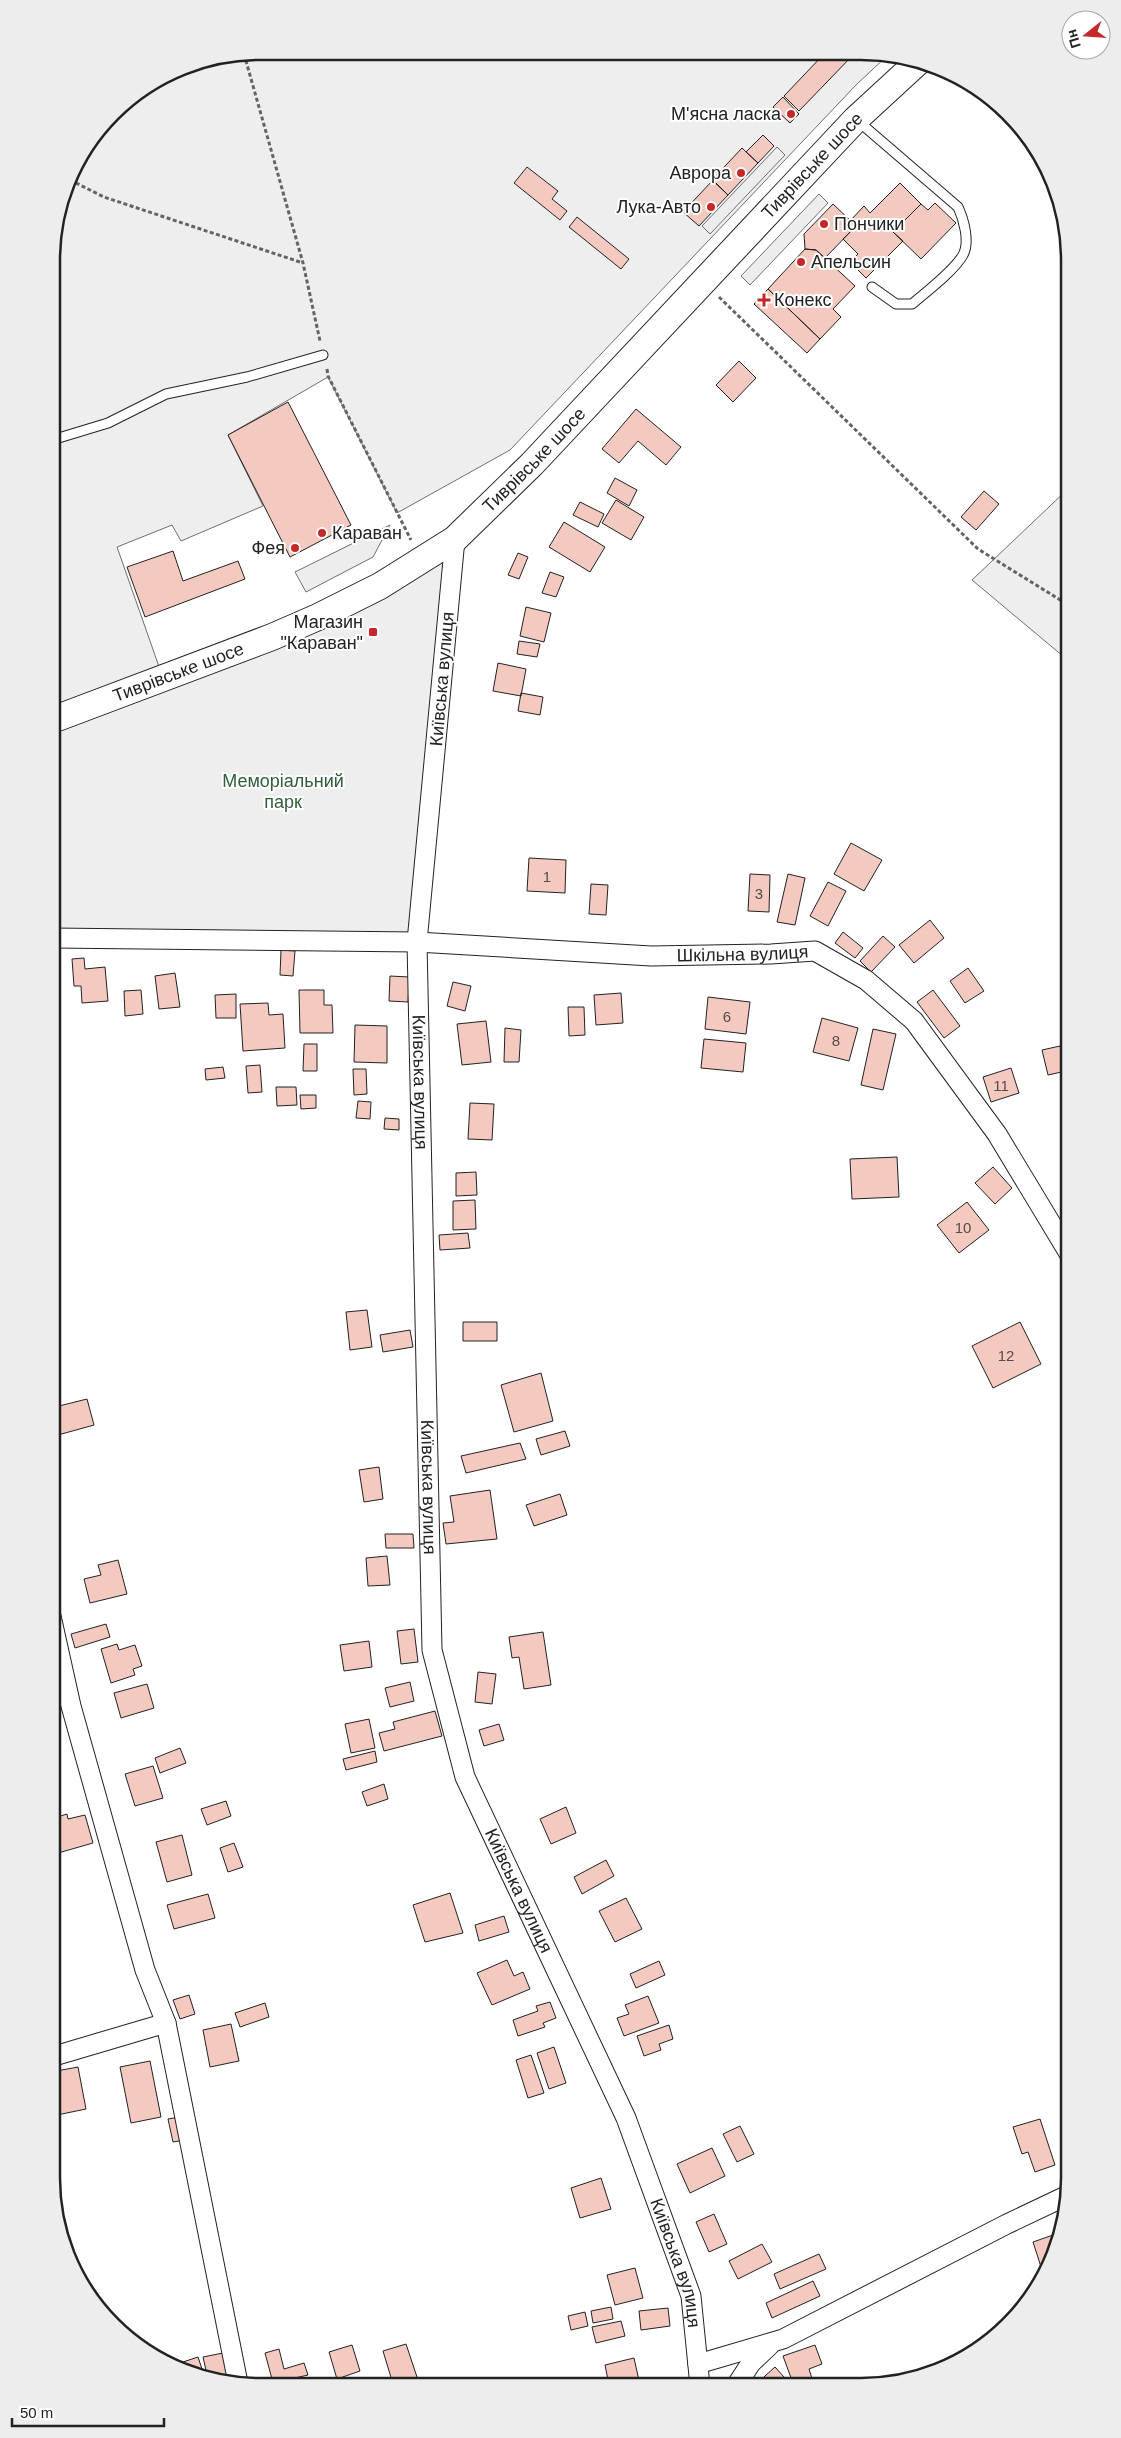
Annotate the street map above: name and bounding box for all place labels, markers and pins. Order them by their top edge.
place label: М'ясна ласка [671,104,782,124]
marker: М'ясна ласка [785,108,797,120]
place label: Аврора [669,163,732,183]
marker: Аврора [735,167,747,179]
place label: Лука-Авто [616,197,701,217]
marker: Лука-Авто [705,201,717,213]
place label: Пончики [834,214,904,234]
marker: Пончики [818,218,830,230]
place label: Апельсин [811,252,891,272]
marker: Апельсин [795,256,807,268]
place label: Конекс [774,290,832,310]
marker: Конекс [758,294,770,306]
place label: Караван [332,523,402,543]
marker: Караван [316,527,328,539]
place label: Фея [252,538,285,558]
marker: Фея [289,542,301,554]
place label: Магазин "Караван" [280,612,363,653]
marker: Магазин "Караван" [367,626,379,638]

